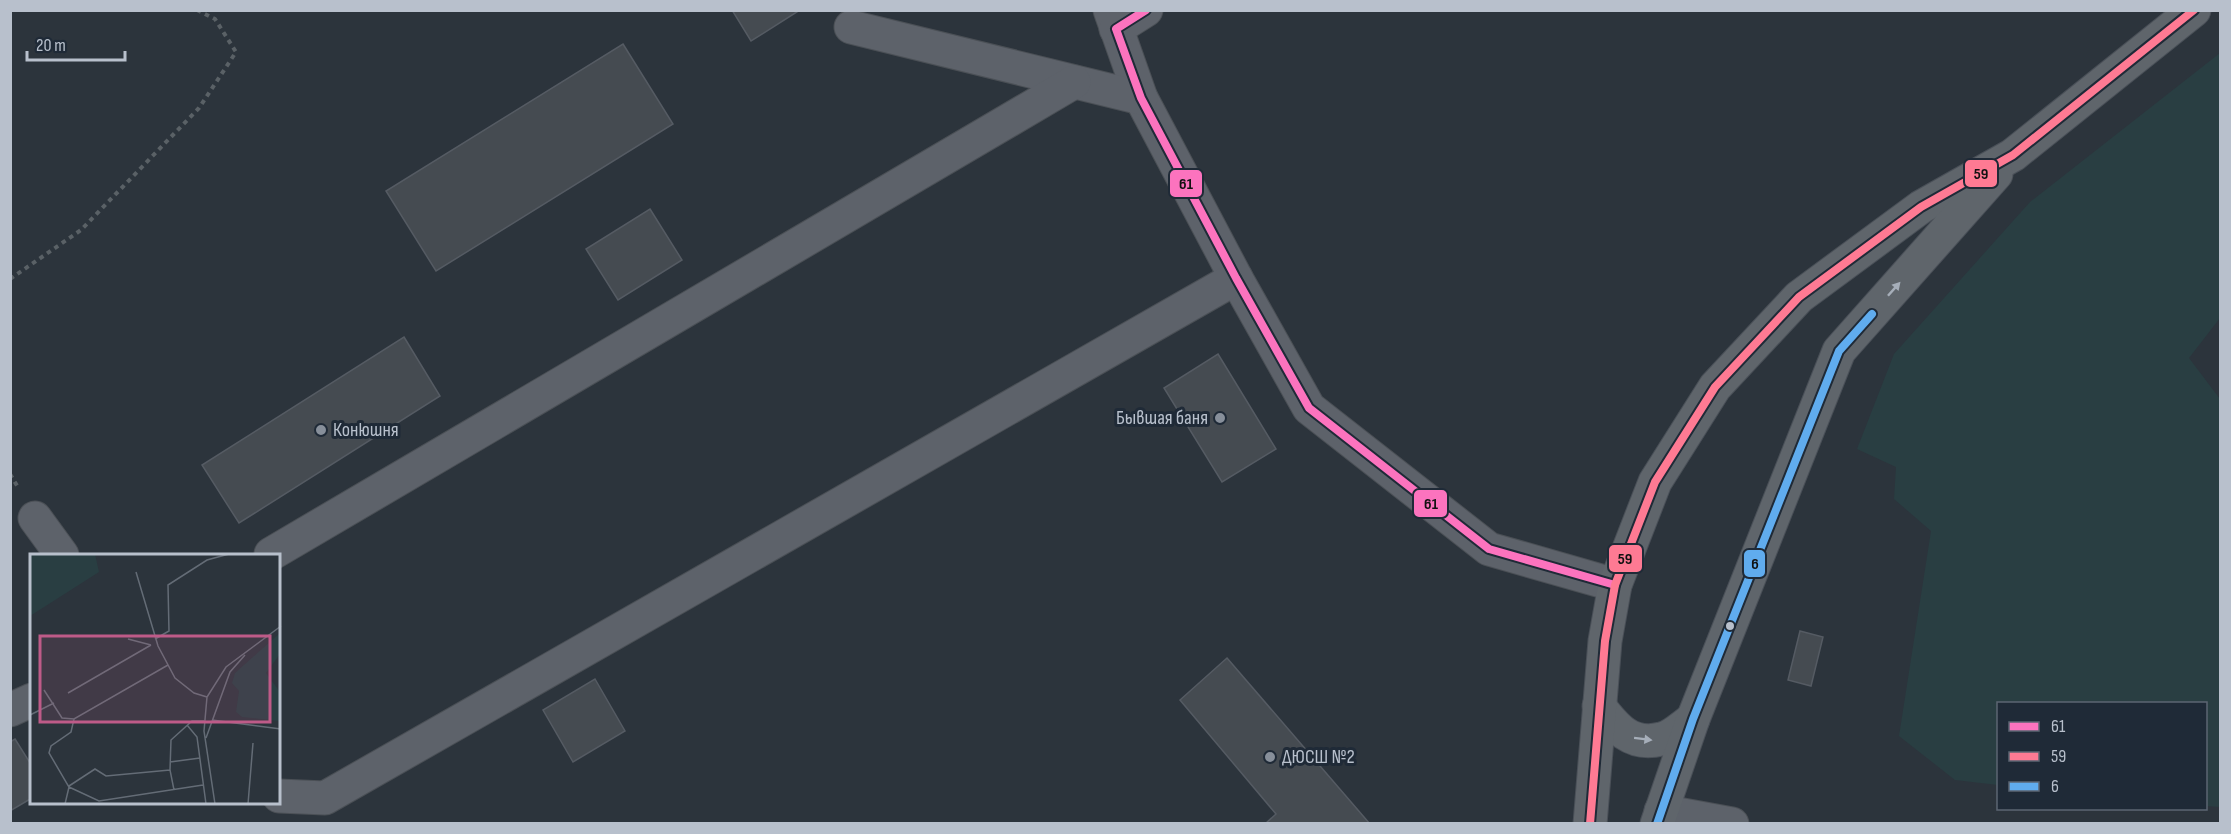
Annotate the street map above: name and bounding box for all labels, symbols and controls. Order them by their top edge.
scale bar [27,24,124,62]
text: 20 m [36,35,66,56]
line badge: 59 [1964,159,1998,188]
text: 59 [1974,165,1988,184]
line badge: 61 [1169,169,1203,198]
text: 61 [1179,175,1194,194]
one-way arrow [1887,282,1900,297]
place label: Бывшая баня [1116,406,1208,430]
marker: Бывшая баня [1213,411,1227,425]
place label: Конюшня [333,418,399,442]
marker: Конюшня [314,423,328,437]
line badge: 61 [1413,489,1448,518]
text: 61 [1424,495,1439,514]
line badge: 59 [1608,544,1643,573]
line badge: 6 [1743,549,1766,578]
text: 59 [1618,550,1632,569]
inset map [30,554,280,804]
text: 6 [1751,555,1759,574]
unlabelled marker [1724,620,1736,632]
legend [1997,702,2207,810]
text: 61 [2051,716,2066,737]
one-way arrow [1633,734,1652,743]
place label: ДЮСШ №2 [1282,745,1355,769]
text: 59 [2051,746,2066,767]
marker: ДЮСШ №2 [1263,750,1277,764]
text: 6 [2051,776,2059,797]

